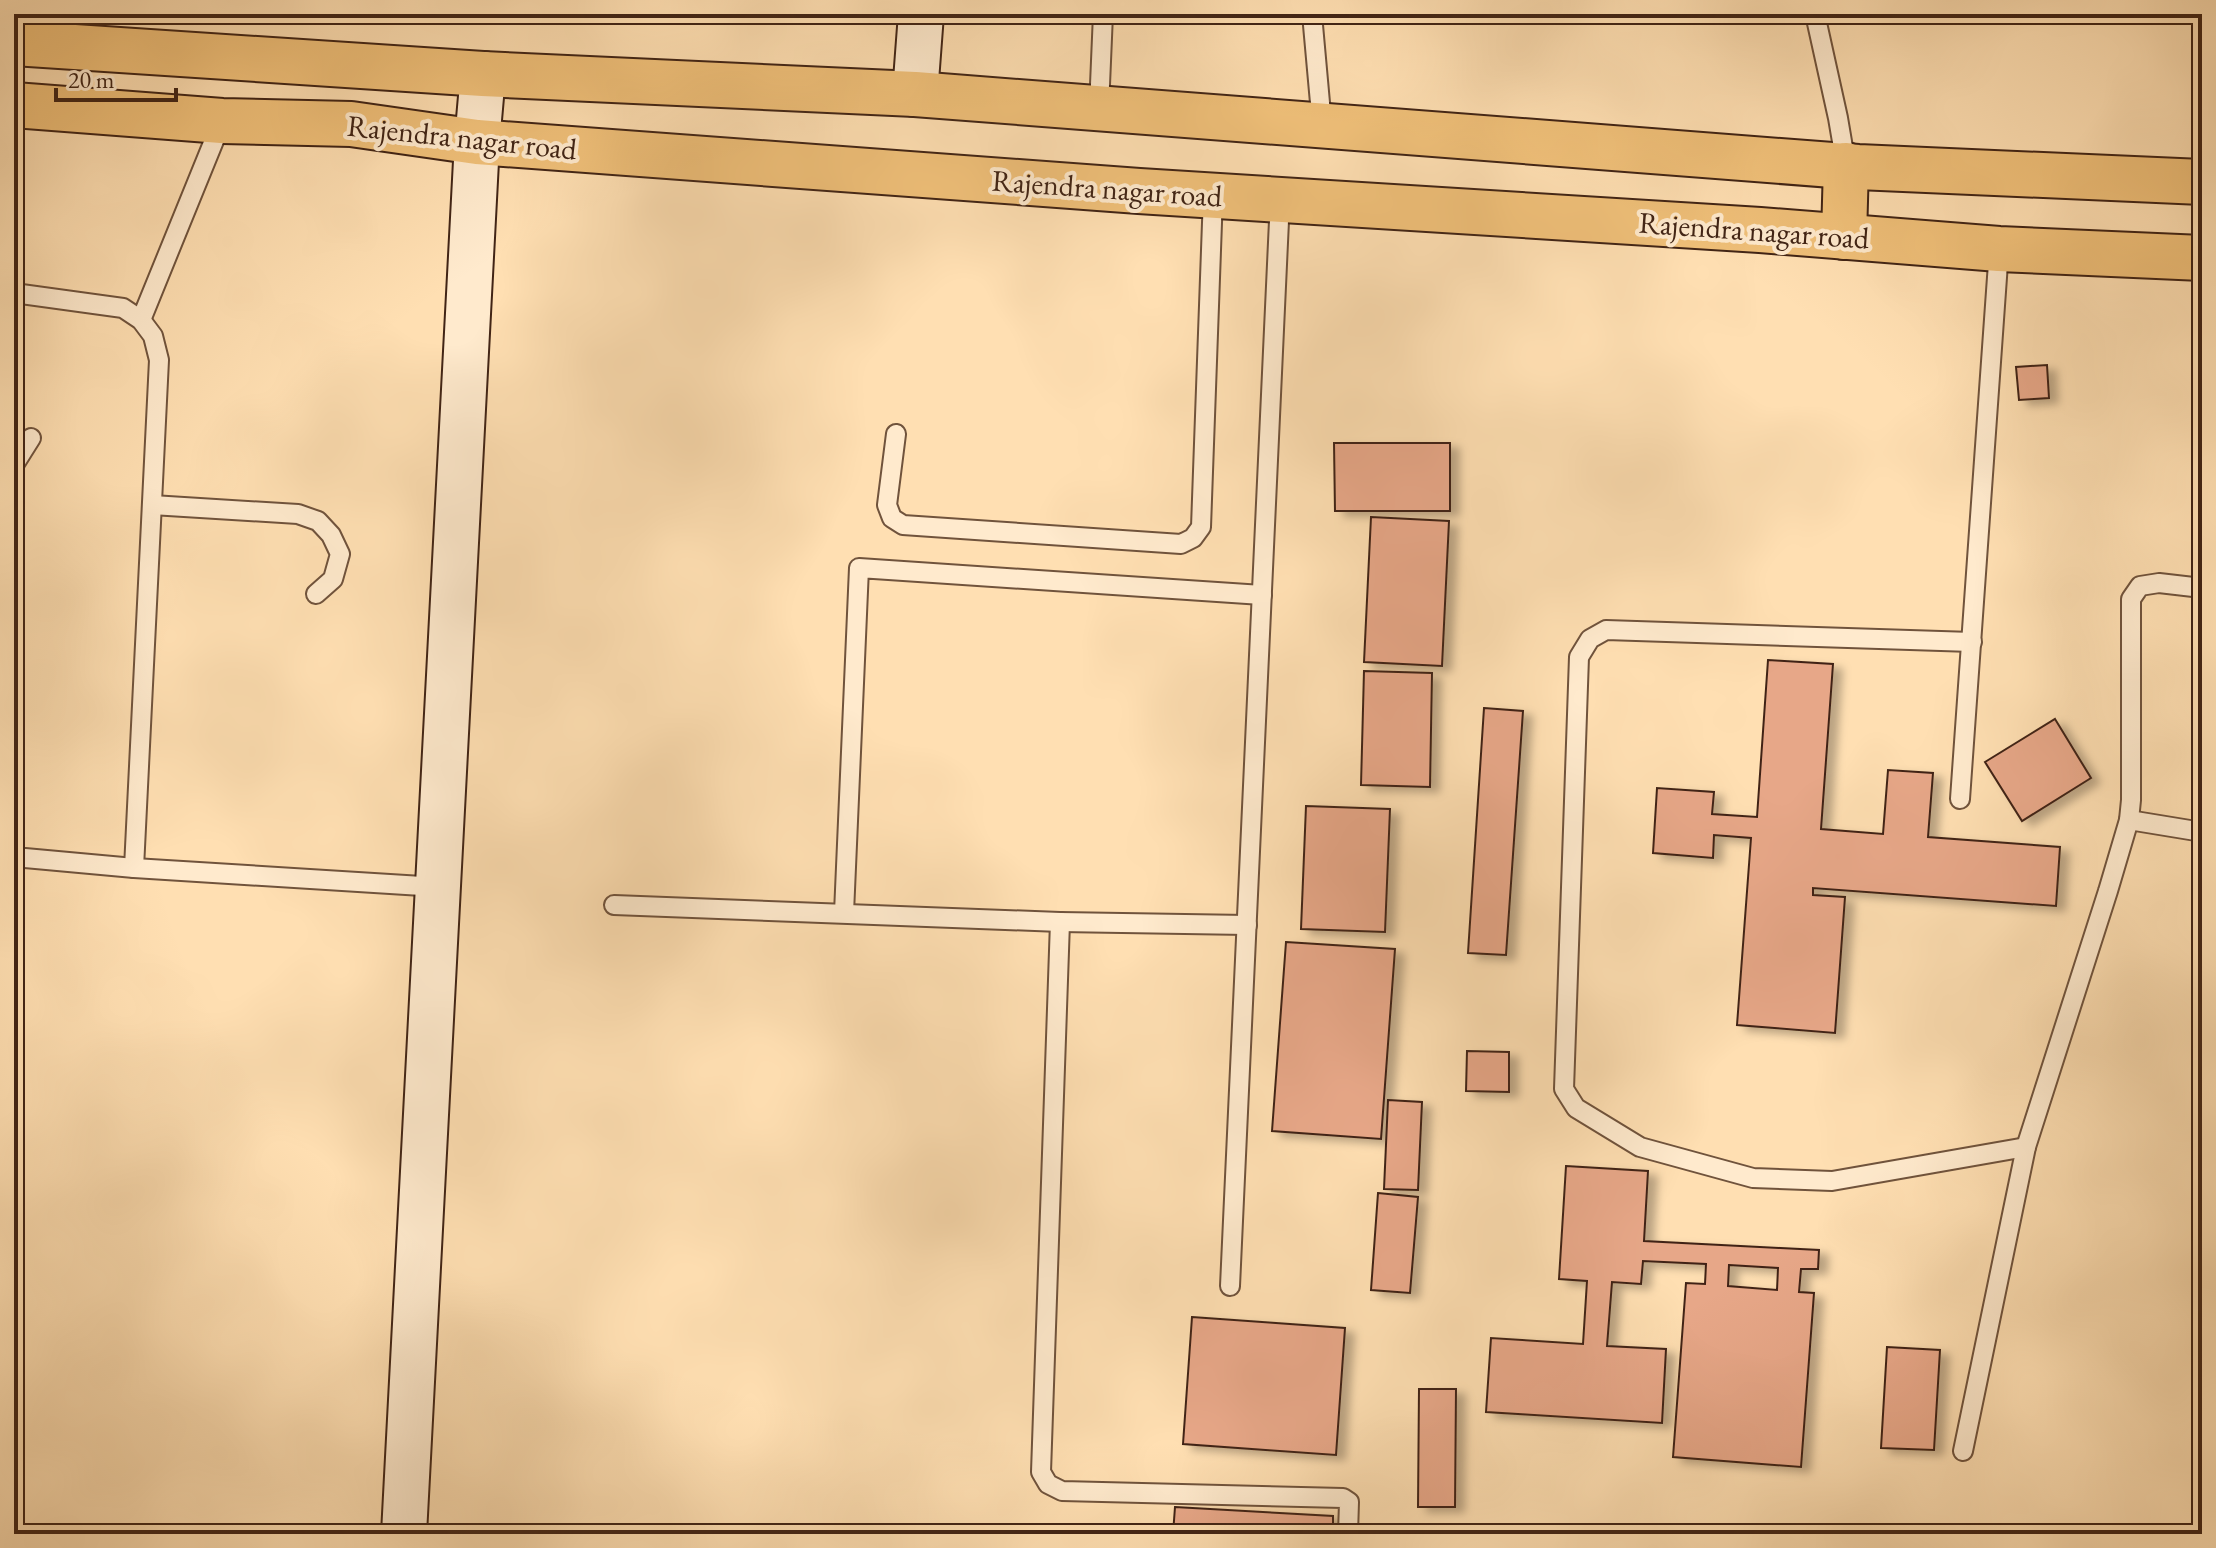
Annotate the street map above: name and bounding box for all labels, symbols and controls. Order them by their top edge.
scale bar [56,52,176,102]
text: 20 m [68,64,115,95]
street label: Rajendra nagar road [345,106,580,169]
street label: Rajendra nagar road [991,160,1224,216]
street label: Rajendra nagar road [1638,202,1871,258]

